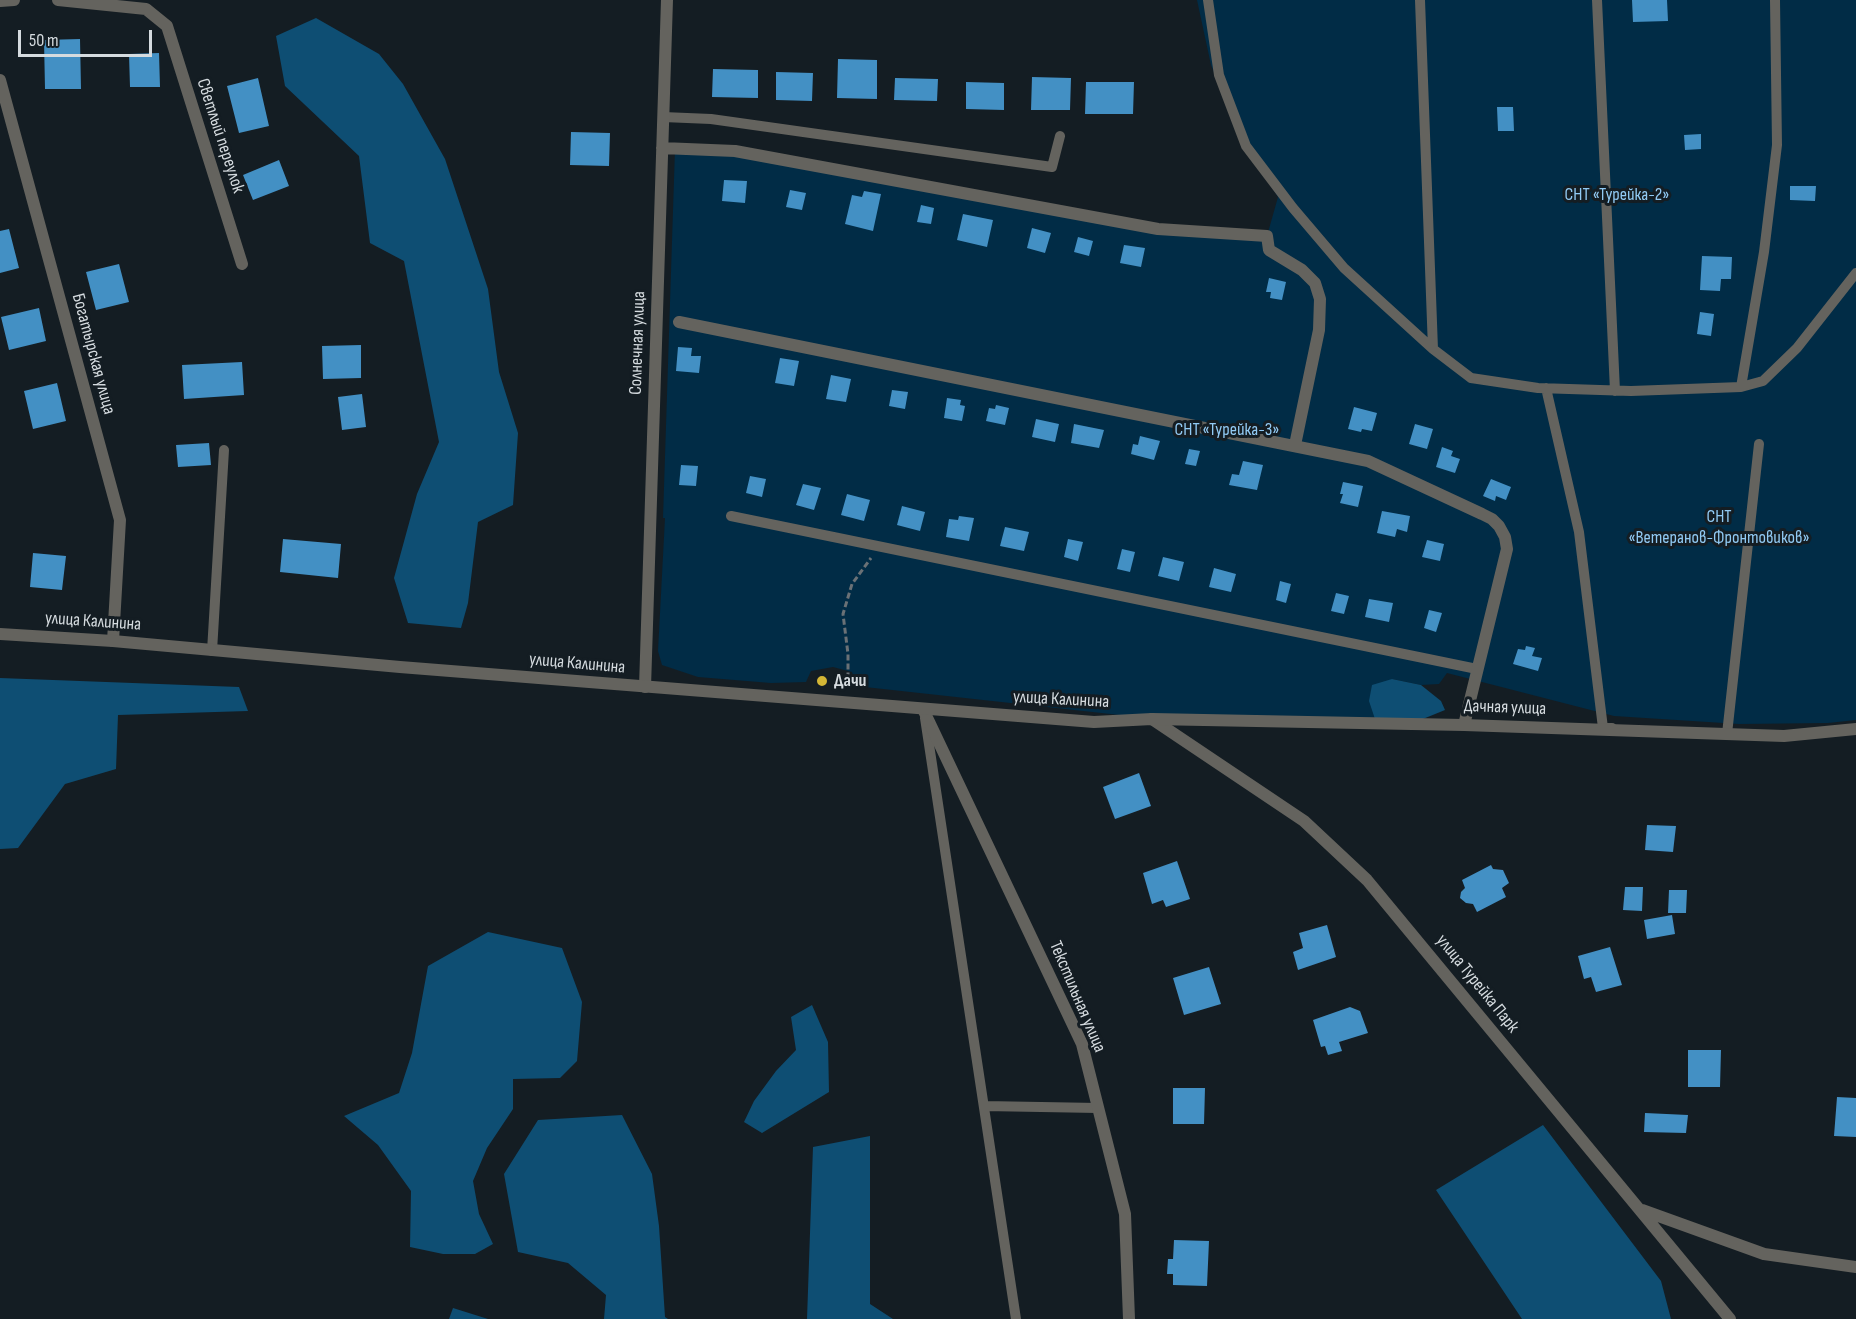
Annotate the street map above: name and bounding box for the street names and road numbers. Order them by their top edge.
street label: Светлый переулок [191,76,249,196]
street label: Богатырская улица [67,291,119,417]
street label: Солнечная улица [625,291,651,395]
street label: улица Калинина [44,608,142,636]
street label: улица Калинина [528,649,626,679]
street label: улица Калинина [1012,687,1110,713]
street label: Дачная улица [1464,696,1546,720]
street label: улица Турейка Парк [1431,930,1523,1038]
street label: Текстильная улица [1044,938,1110,1056]

